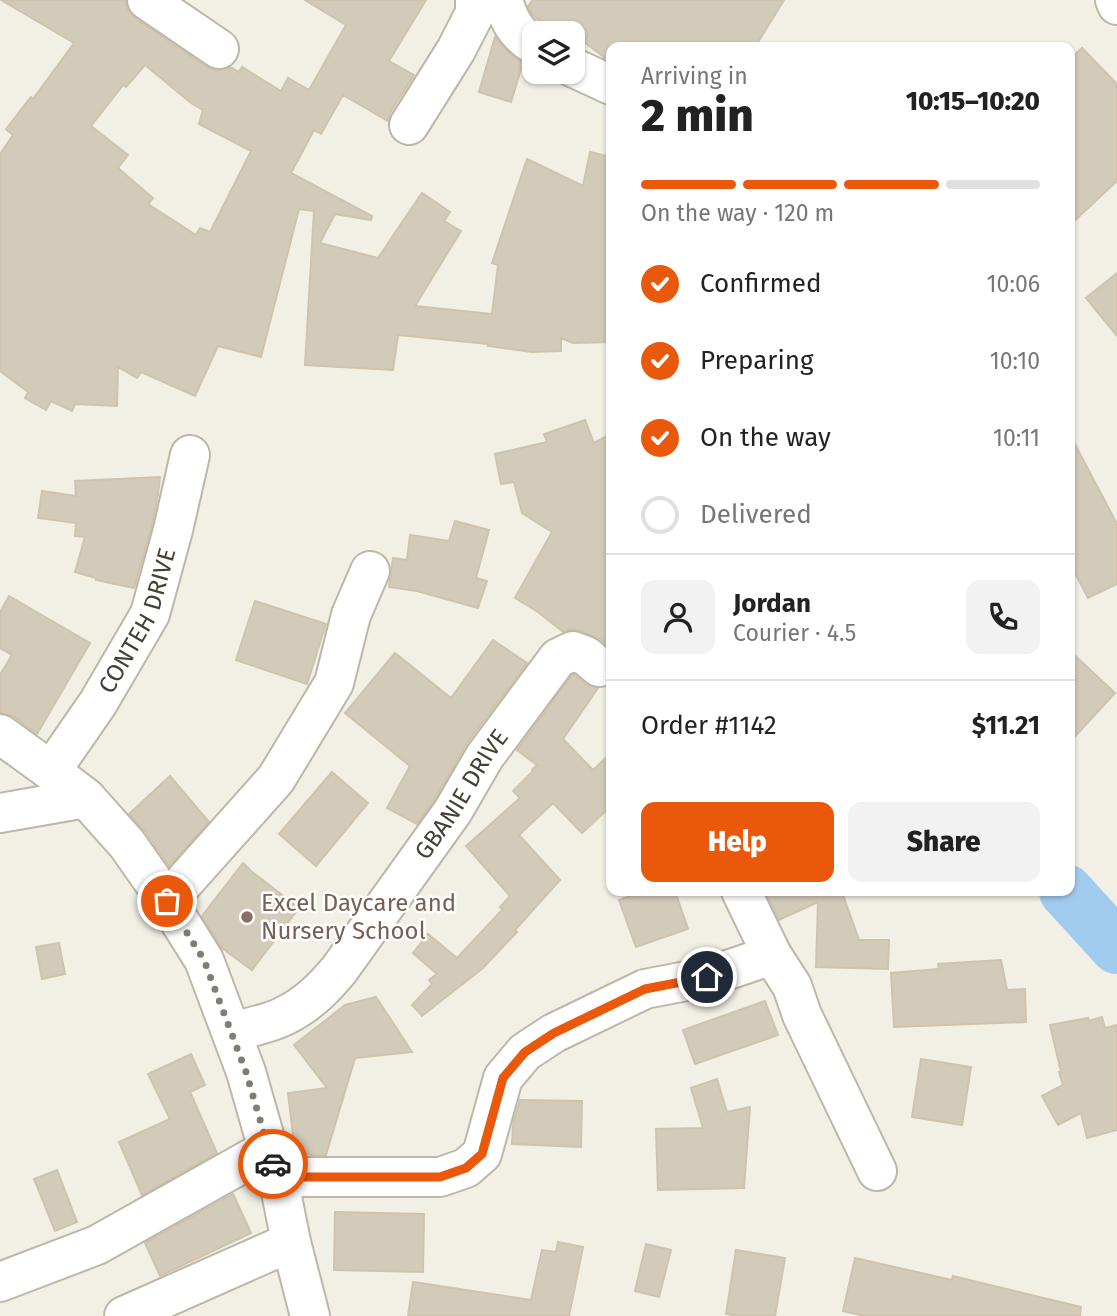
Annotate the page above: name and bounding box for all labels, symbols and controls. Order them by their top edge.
map controls [522,21,585,84]
button: layers [522,21,585,84]
text: Arriving in [641,62,748,90]
text: 10:15–10:20 [906,86,1040,117]
text: 2 min [641,88,754,143]
text: On the way · 120 m [641,199,834,227]
icon: check [641,265,679,303]
text: Confirmed [700,268,821,299]
text: 10:06 [987,270,1040,298]
icon: check [641,342,679,380]
text: Preparing [700,345,813,376]
text: 10:10 [990,347,1040,375]
icon: check [641,419,679,457]
text: On the way [700,422,831,453]
text: 10:11 [993,424,1040,452]
text: Delivered [700,499,812,530]
street label: CONTEH DRIVE [93,545,181,698]
button: person [641,580,715,654]
button: phone [966,580,1040,654]
text: Jordan [733,588,811,619]
text: Courier · 4.5 [733,619,856,647]
text: Order #1142 [641,710,777,741]
text: $11.21 [972,710,1040,741]
street label: GBANIE DRIVE [409,724,514,865]
button: Help [641,802,834,882]
button: Share [848,802,1040,882]
pin [137,871,197,931]
icon: bag [148,882,186,920]
place label: Excel Daycare and Nursery School [261,889,456,945]
marker: Excel Daycare and Nursery School [239,909,255,925]
pin [677,947,737,1007]
icon: home [688,958,726,996]
courier [238,1129,308,1199]
icon: car [254,1145,292,1183]

